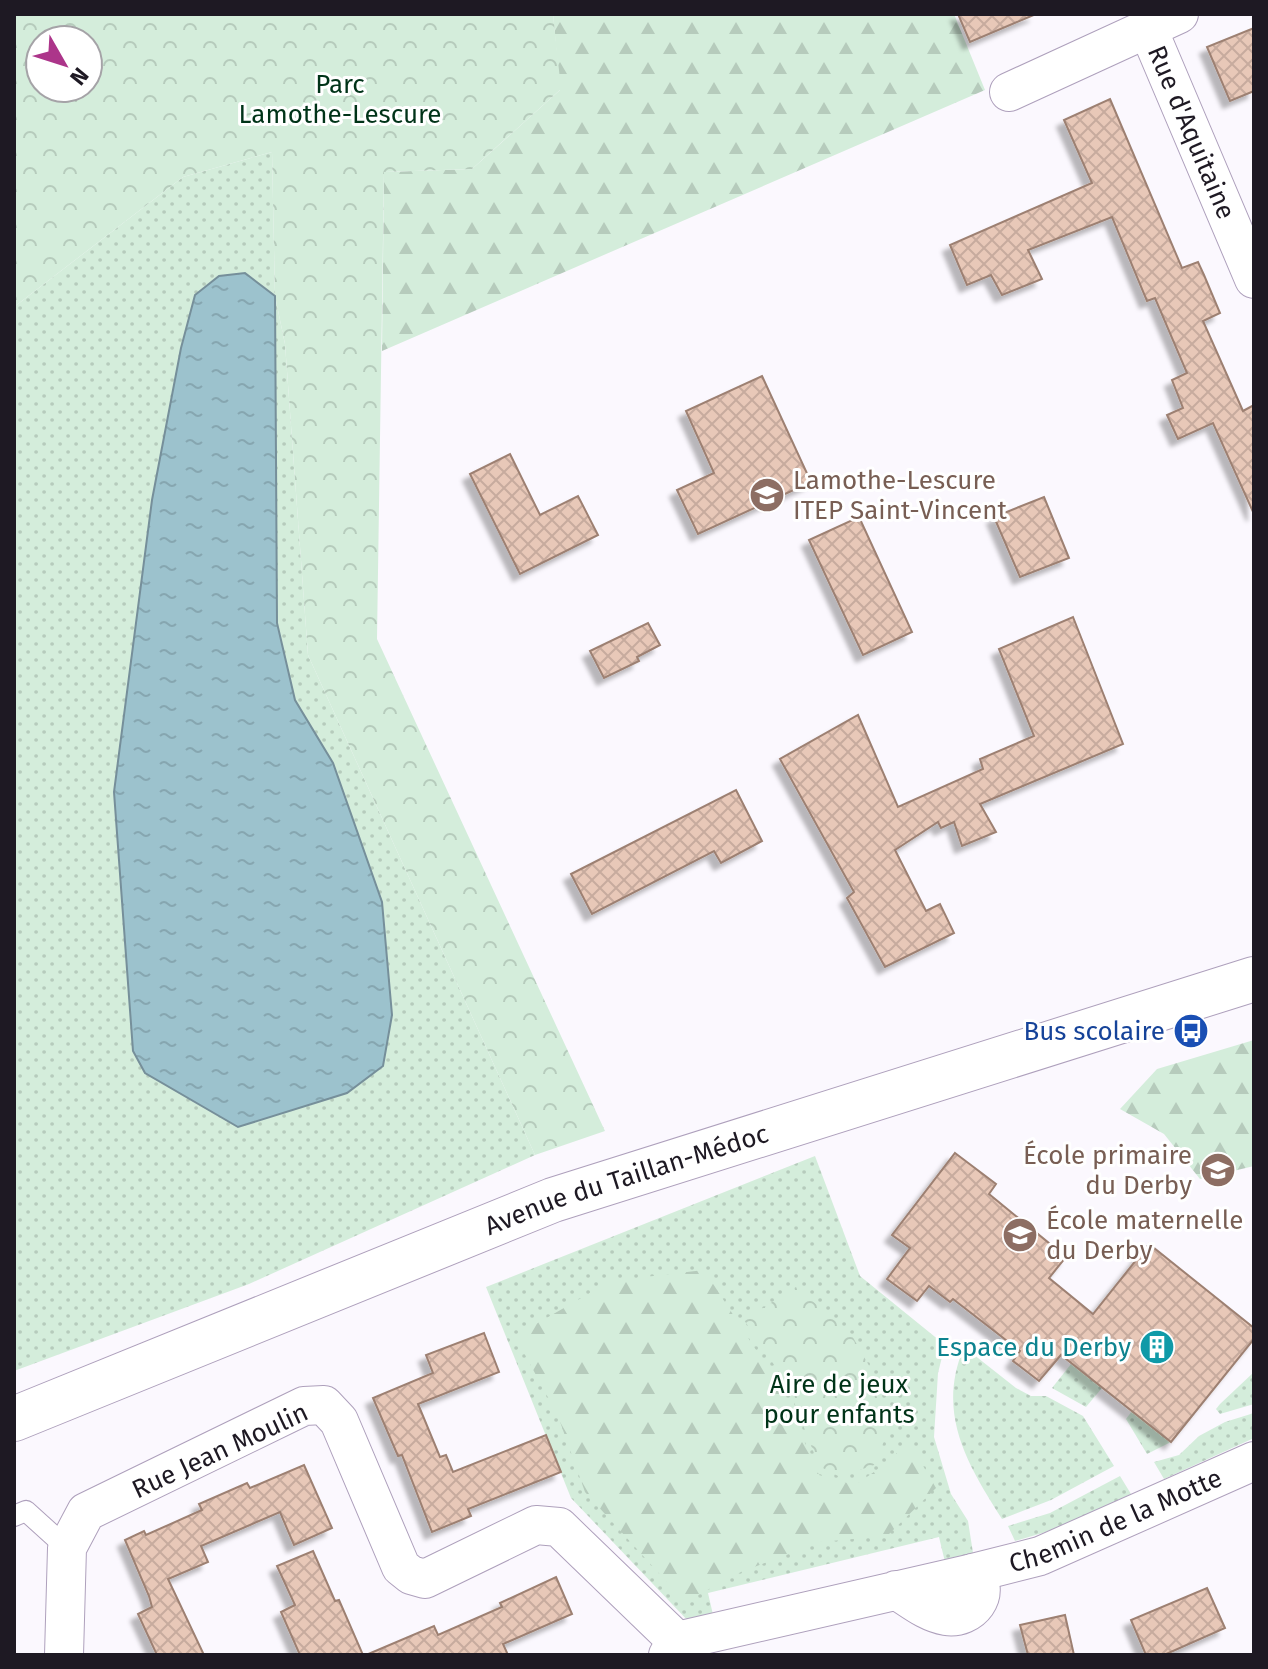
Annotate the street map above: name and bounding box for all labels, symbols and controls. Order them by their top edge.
north arrow [24,24,104,104]
street label: Rue d'Aquitaine [1141,41,1242,224]
text: N [64,62,94,90]
park label: Parc Lamothe-Lescure [239,69,441,130]
place label: Lamothe-Lescure ITEP Saint-Vincent [793,465,1007,526]
school or university icon: Lamothe-Lescure ITEP Saint-Vincent [748,476,786,514]
bus stop icon: Bus scolaire [1172,1012,1210,1050]
place label: Bus scolaire [1023,1016,1165,1047]
street label: Avenue du Taillan-Médoc [480,1118,772,1242]
place label: École primaire du Derby [1023,1140,1192,1201]
school or university icon: École primaire du Derby [1199,1151,1237,1189]
place label: École maternelle du Derby [1046,1205,1243,1266]
school or university icon: École maternelle du Derby [1001,1216,1039,1254]
building icon: Espace du Derby [1138,1328,1176,1366]
place label: Espace du Derby [936,1332,1131,1363]
park label: Aire de jeux pour enfants [763,1369,915,1430]
street label: Rue Jean Moulin [127,1397,313,1505]
street label: Chemin de la Motte [1006,1462,1227,1579]

